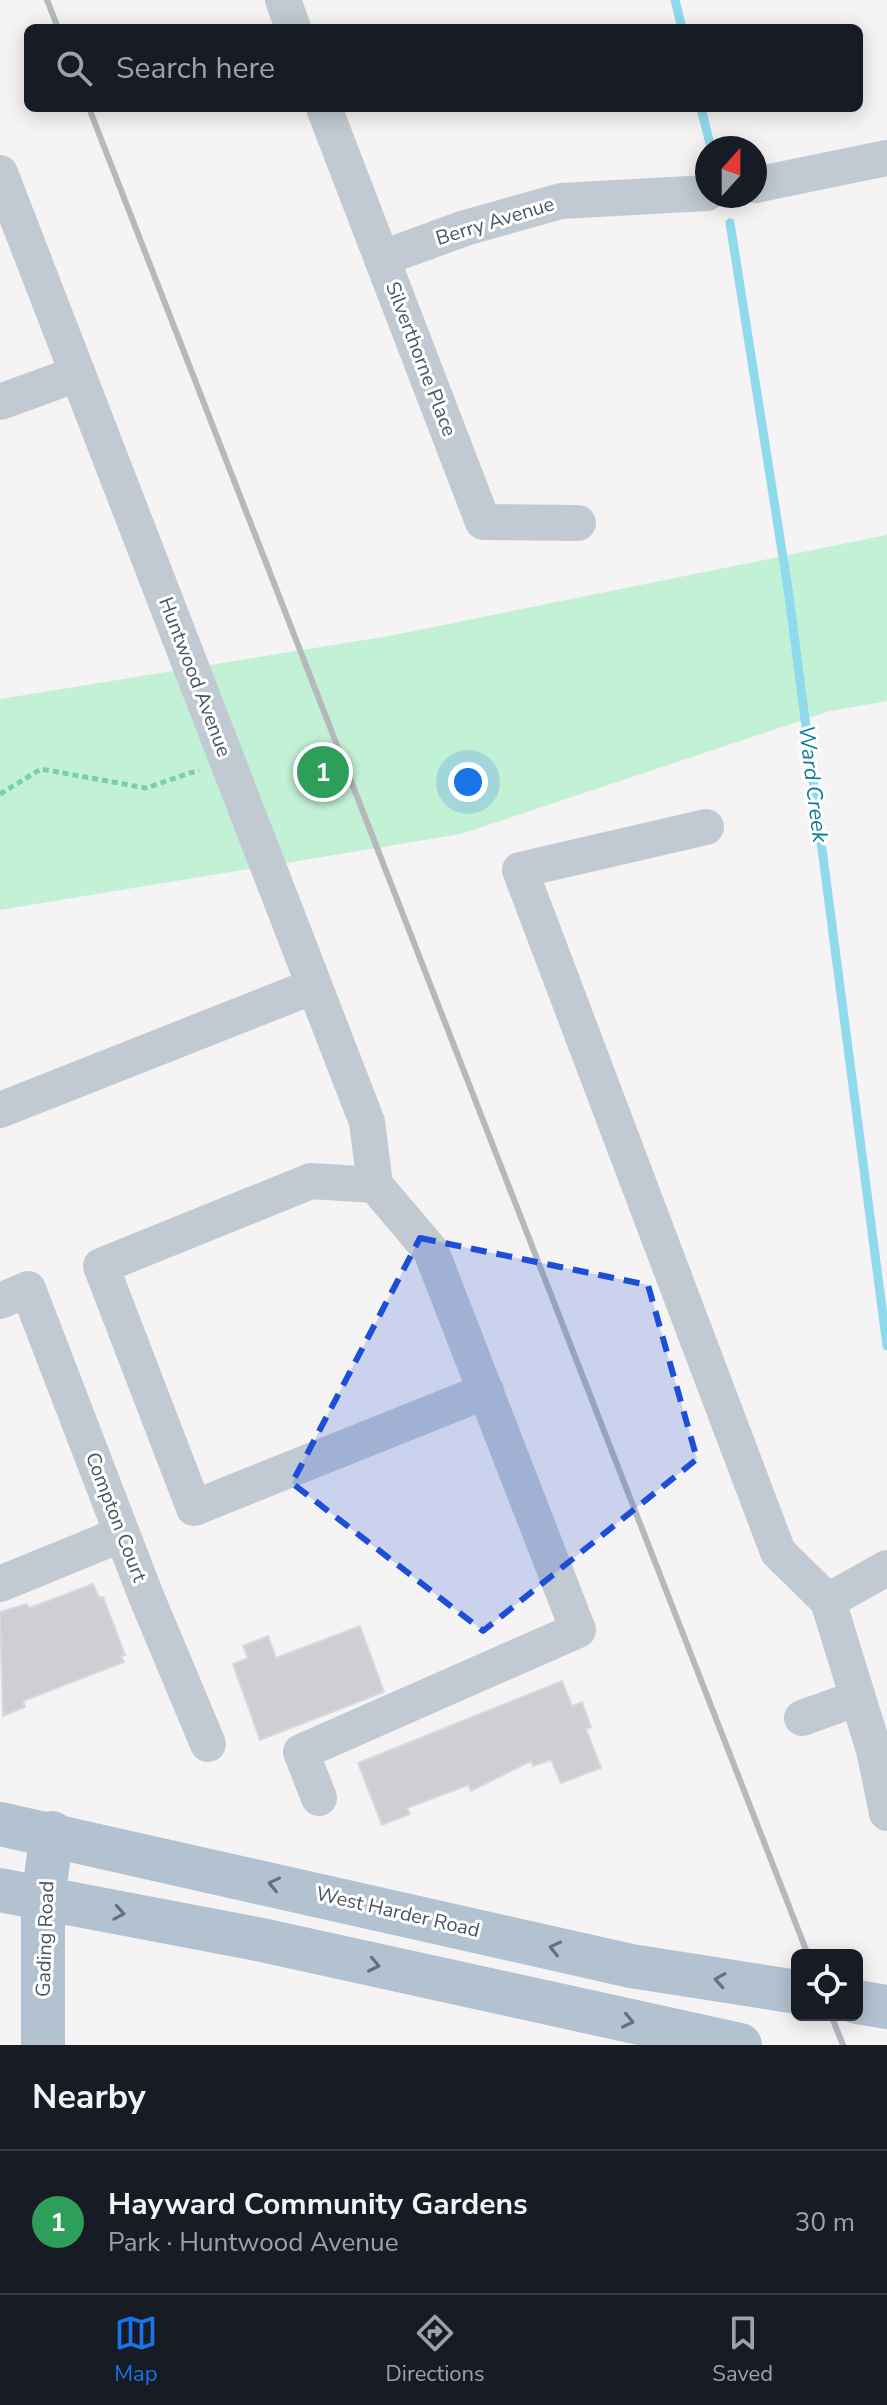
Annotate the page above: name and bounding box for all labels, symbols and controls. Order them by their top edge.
search box [24,24,863,112]
icon: search [52,46,96,90]
text: Search here [116,48,275,89]
north arrow [695,136,767,208]
street label: Berry Avenue [432,190,558,252]
street label: Silverthorne Place [379,278,463,440]
street label: Huntwood Avenue [152,593,238,761]
water label: Ward Creek [791,724,835,845]
pin: 1 [297,742,349,802]
your location [448,762,488,802]
street label: Compton Court [79,1448,153,1587]
one-way arrow [267,1876,281,1893]
street label: Gading Road [29,1880,61,1998]
street label: West Harder Road [314,1880,482,1944]
one-way arrow [113,1904,126,1921]
one-way arrow [548,1940,562,1957]
map controls [791,1949,863,2021]
button: locate [791,1949,863,2021]
one-way arrow [367,1956,380,1973]
one-way arrow [713,1972,727,1989]
one-way arrow [621,2012,634,2029]
text: Nearby [32,2074,146,2120]
text: Hayward Community Gardens [108,2184,528,2225]
text: 1 [50,2205,66,2240]
text: 30 m [795,2205,855,2240]
text: Park · Huntwood Avenue [108,2225,399,2260]
tab: Map [114,2311,158,2389]
tab: Directions [386,2311,485,2389]
tab: Saved [712,2311,773,2389]

